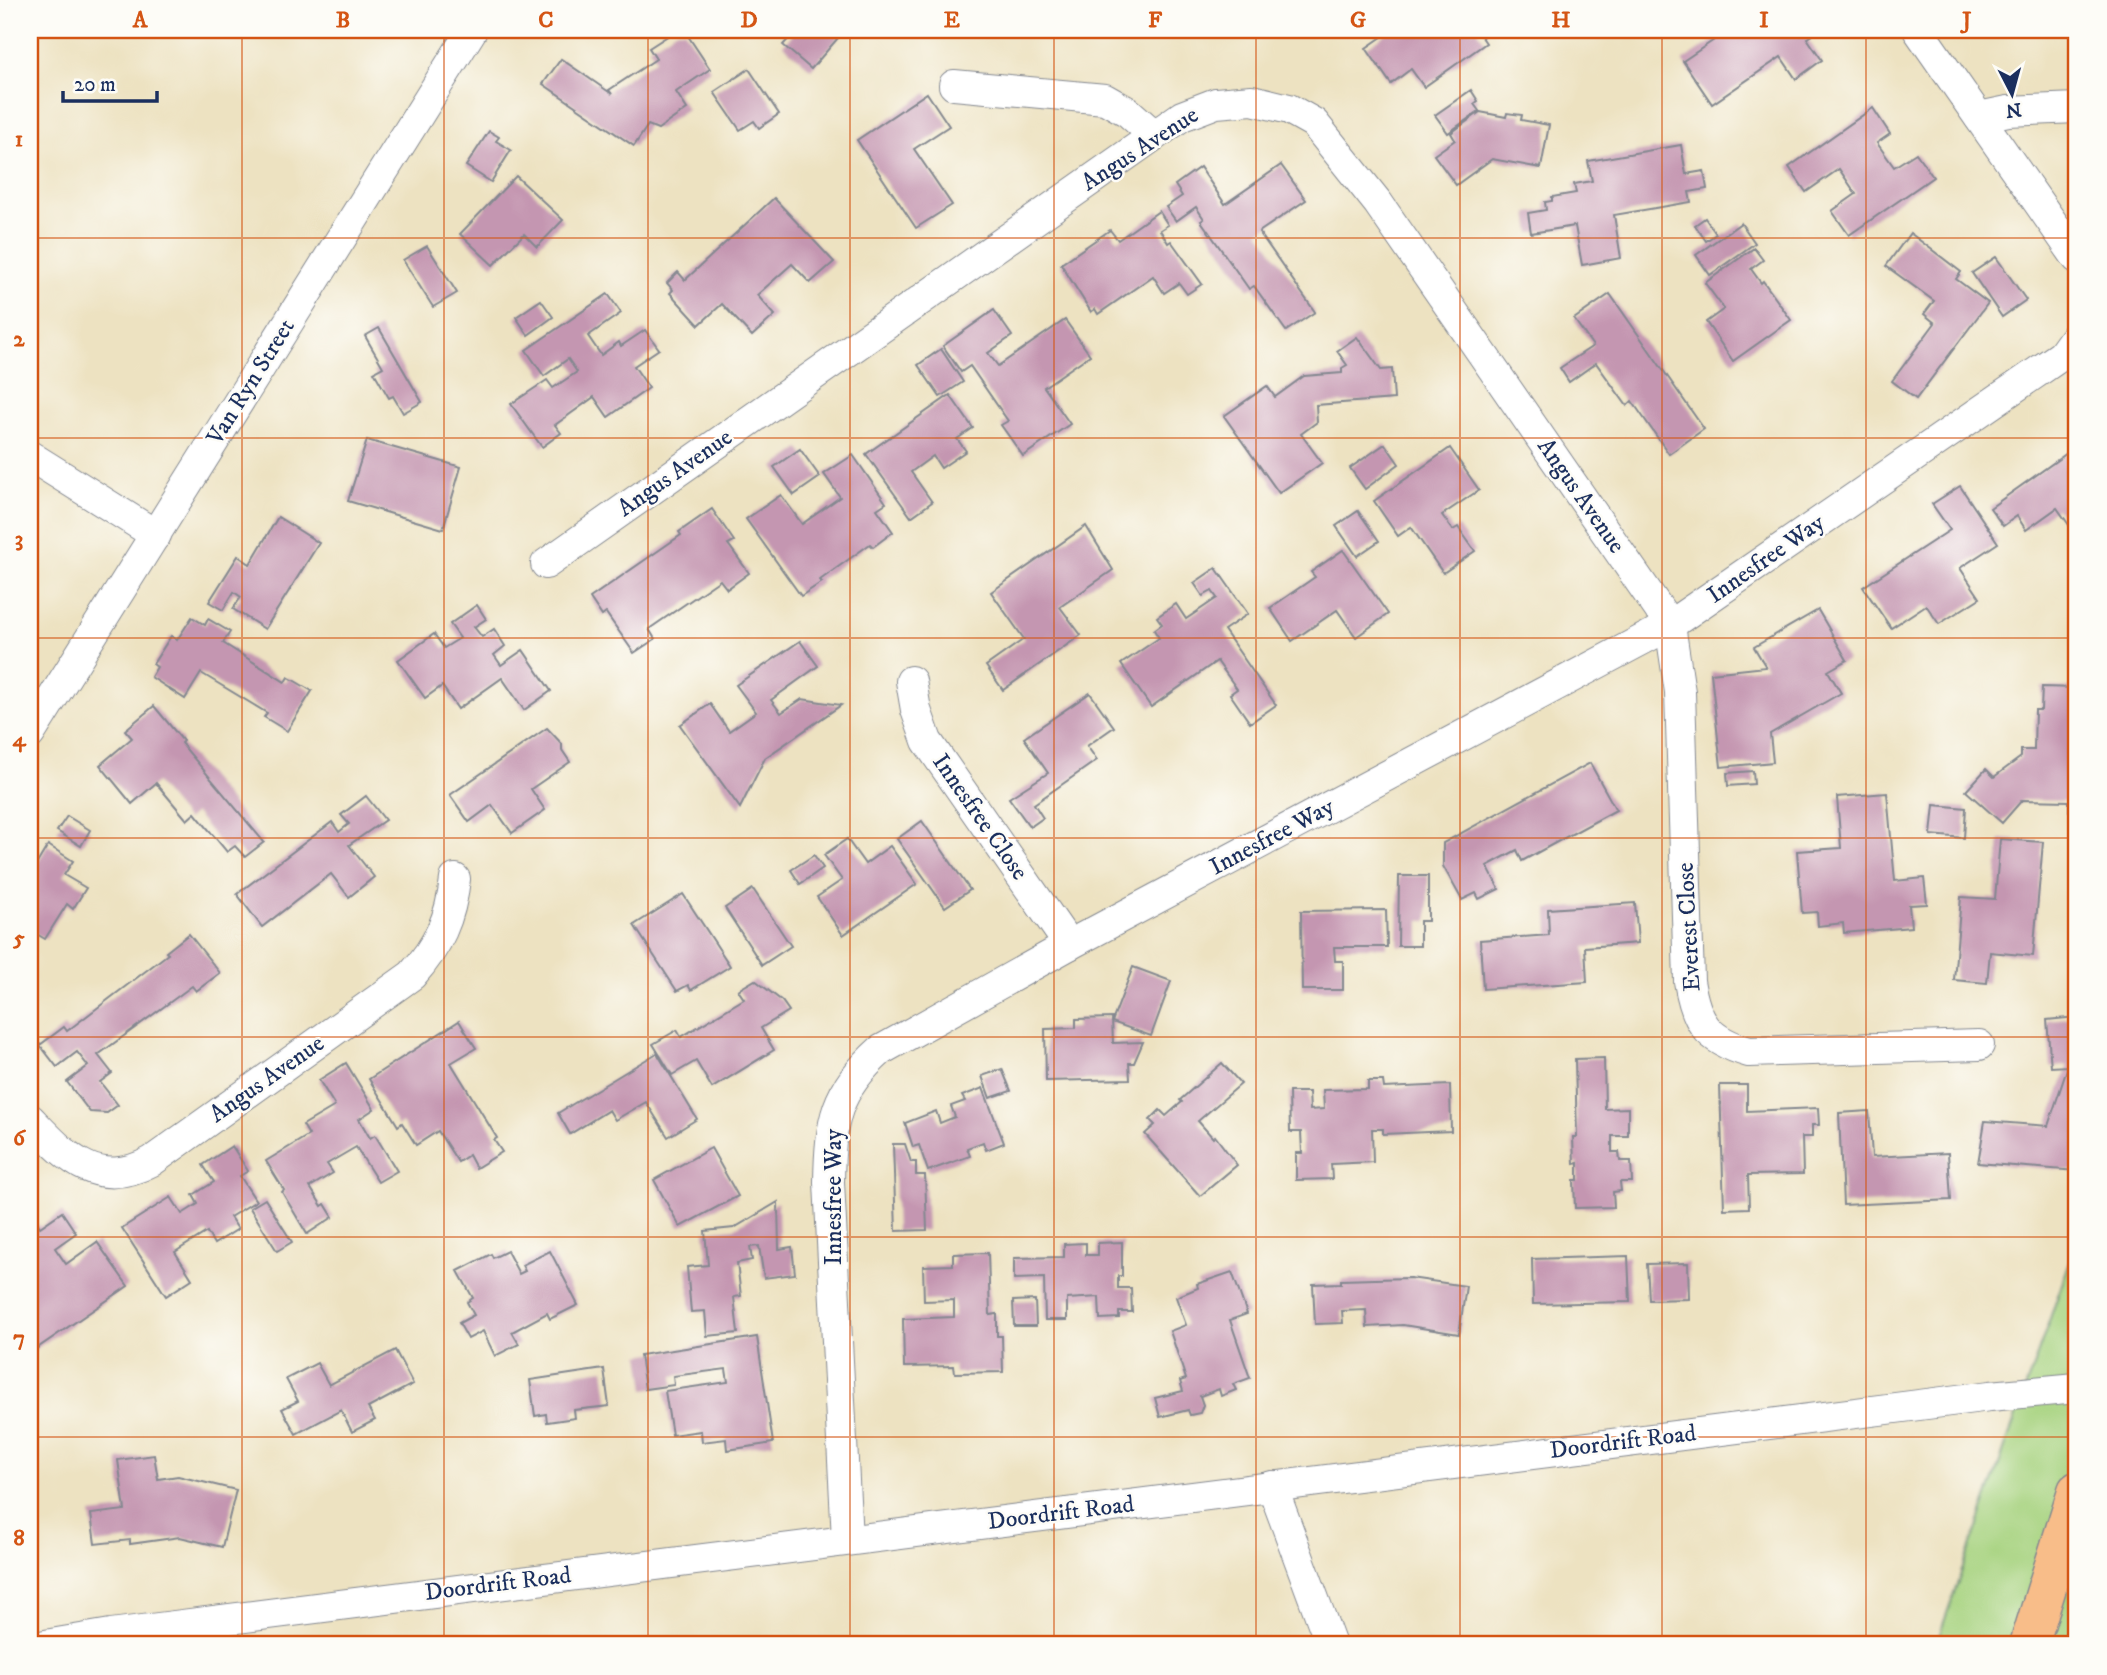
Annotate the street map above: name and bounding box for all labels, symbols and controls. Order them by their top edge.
text: A [132,6,149,35]
text: B [336,6,350,35]
text: C [538,6,554,35]
text: D [740,6,758,35]
text: E [944,6,960,35]
text: F [1148,6,1163,35]
text: G [1350,6,1366,35]
text: H [1551,6,1571,35]
text: I [1759,6,1769,35]
text: J [1959,6,1972,35]
scale bar [63,60,158,104]
north arrow [1978,60,2048,130]
text: 20 m [74,72,116,98]
text: N [2004,97,2023,122]
street label: Angus Avenue [1076,100,1204,198]
text: 1 [15,125,23,154]
street label: Van Ryn Street [200,313,302,451]
text: 2 [13,325,25,354]
street label: Angus Avenue [612,422,738,524]
street label: Angus Avenue [1530,433,1632,559]
street label: Innesfree Way [1702,507,1831,610]
text: 3 [15,525,23,554]
text: 4 [12,725,27,754]
street label: Innesfree Close [926,748,1035,886]
street label: Innesfree Way [1205,791,1340,882]
street label: Everest Close [1671,862,1707,992]
text: 5 [12,924,25,953]
street label: Angus Avenue [204,1028,330,1130]
text: 6 [13,1124,27,1153]
street label: Innesfree Way [819,1128,849,1265]
text: 7 [13,1324,25,1353]
street label: Doordrift Road [1548,1418,1698,1466]
street label: Doordrift Road [986,1489,1136,1537]
text: 8 [13,1524,25,1553]
street label: Doordrift Road [423,1560,573,1608]

